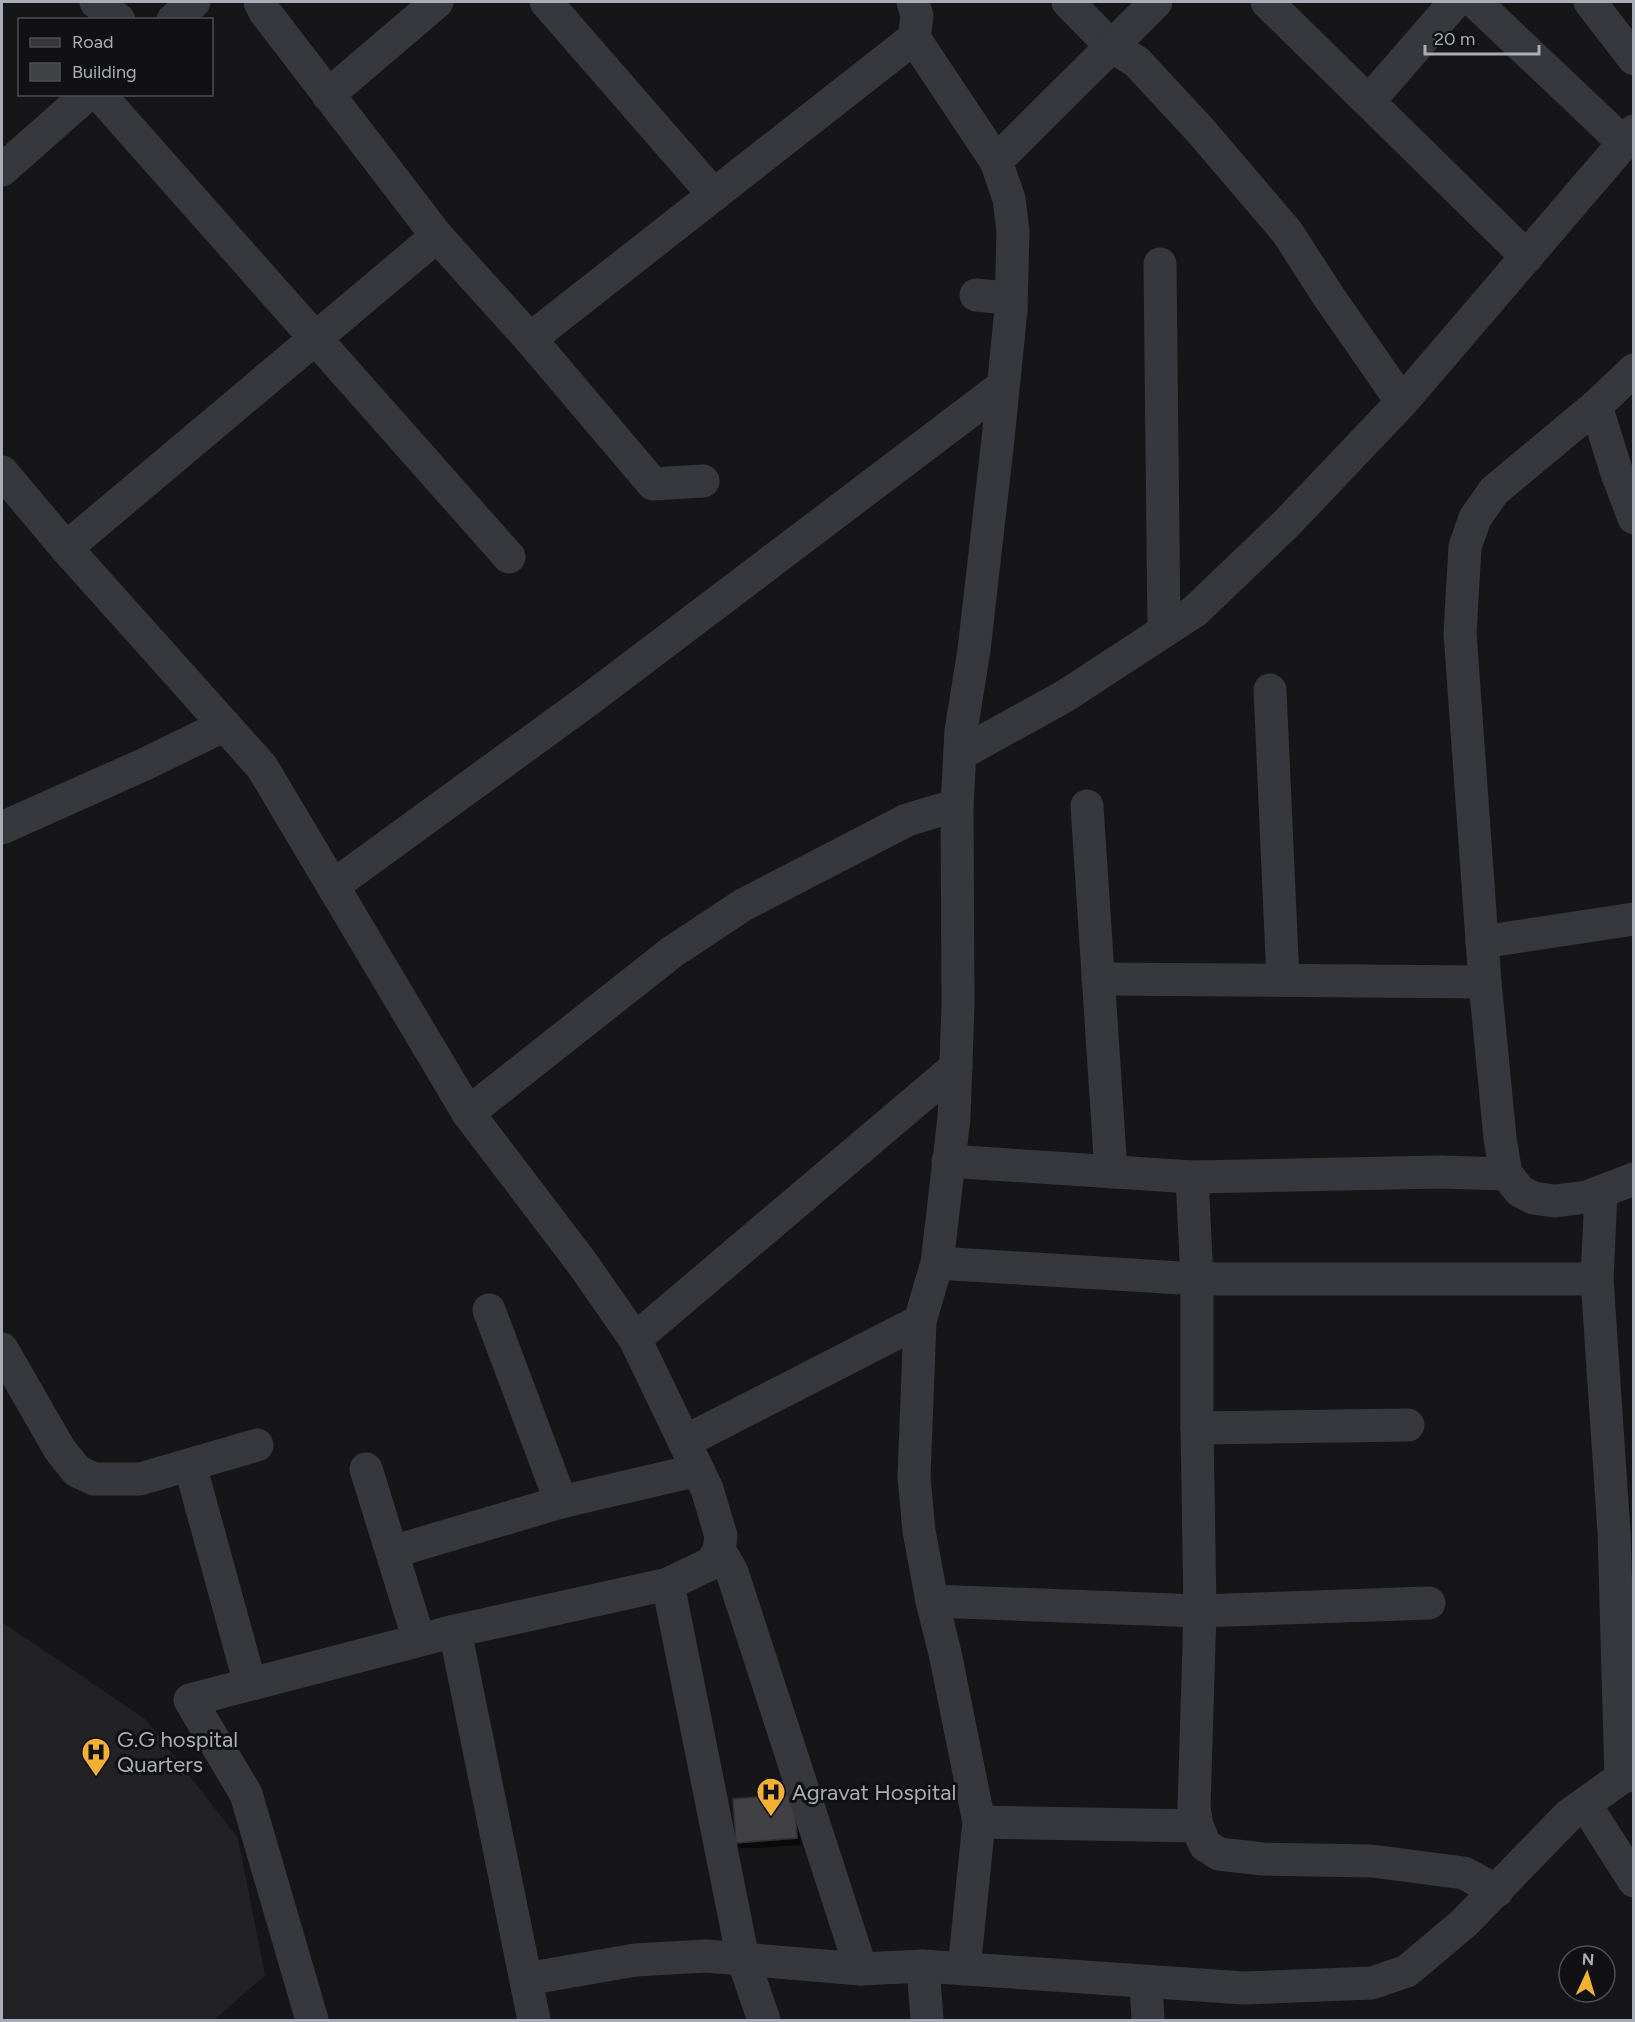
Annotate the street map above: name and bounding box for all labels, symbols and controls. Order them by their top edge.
legend [18,18,213,96]
scale bar [1425,18,1539,56]
text: 20 m [1434,28,1475,50]
text: Road [72,31,113,53]
text: Building [72,61,137,83]
place label: G.G hospital Quarters [117,1726,238,1778]
hospital icon: G.G hospital Quarters [80,1736,112,1778]
hospital icon: Agravat Hospital [755,1776,787,1818]
place label: Agravat Hospital [792,1779,956,1806]
north arrow [1557,1944,1617,2004]
text: N [1581,1950,1595,1969]

